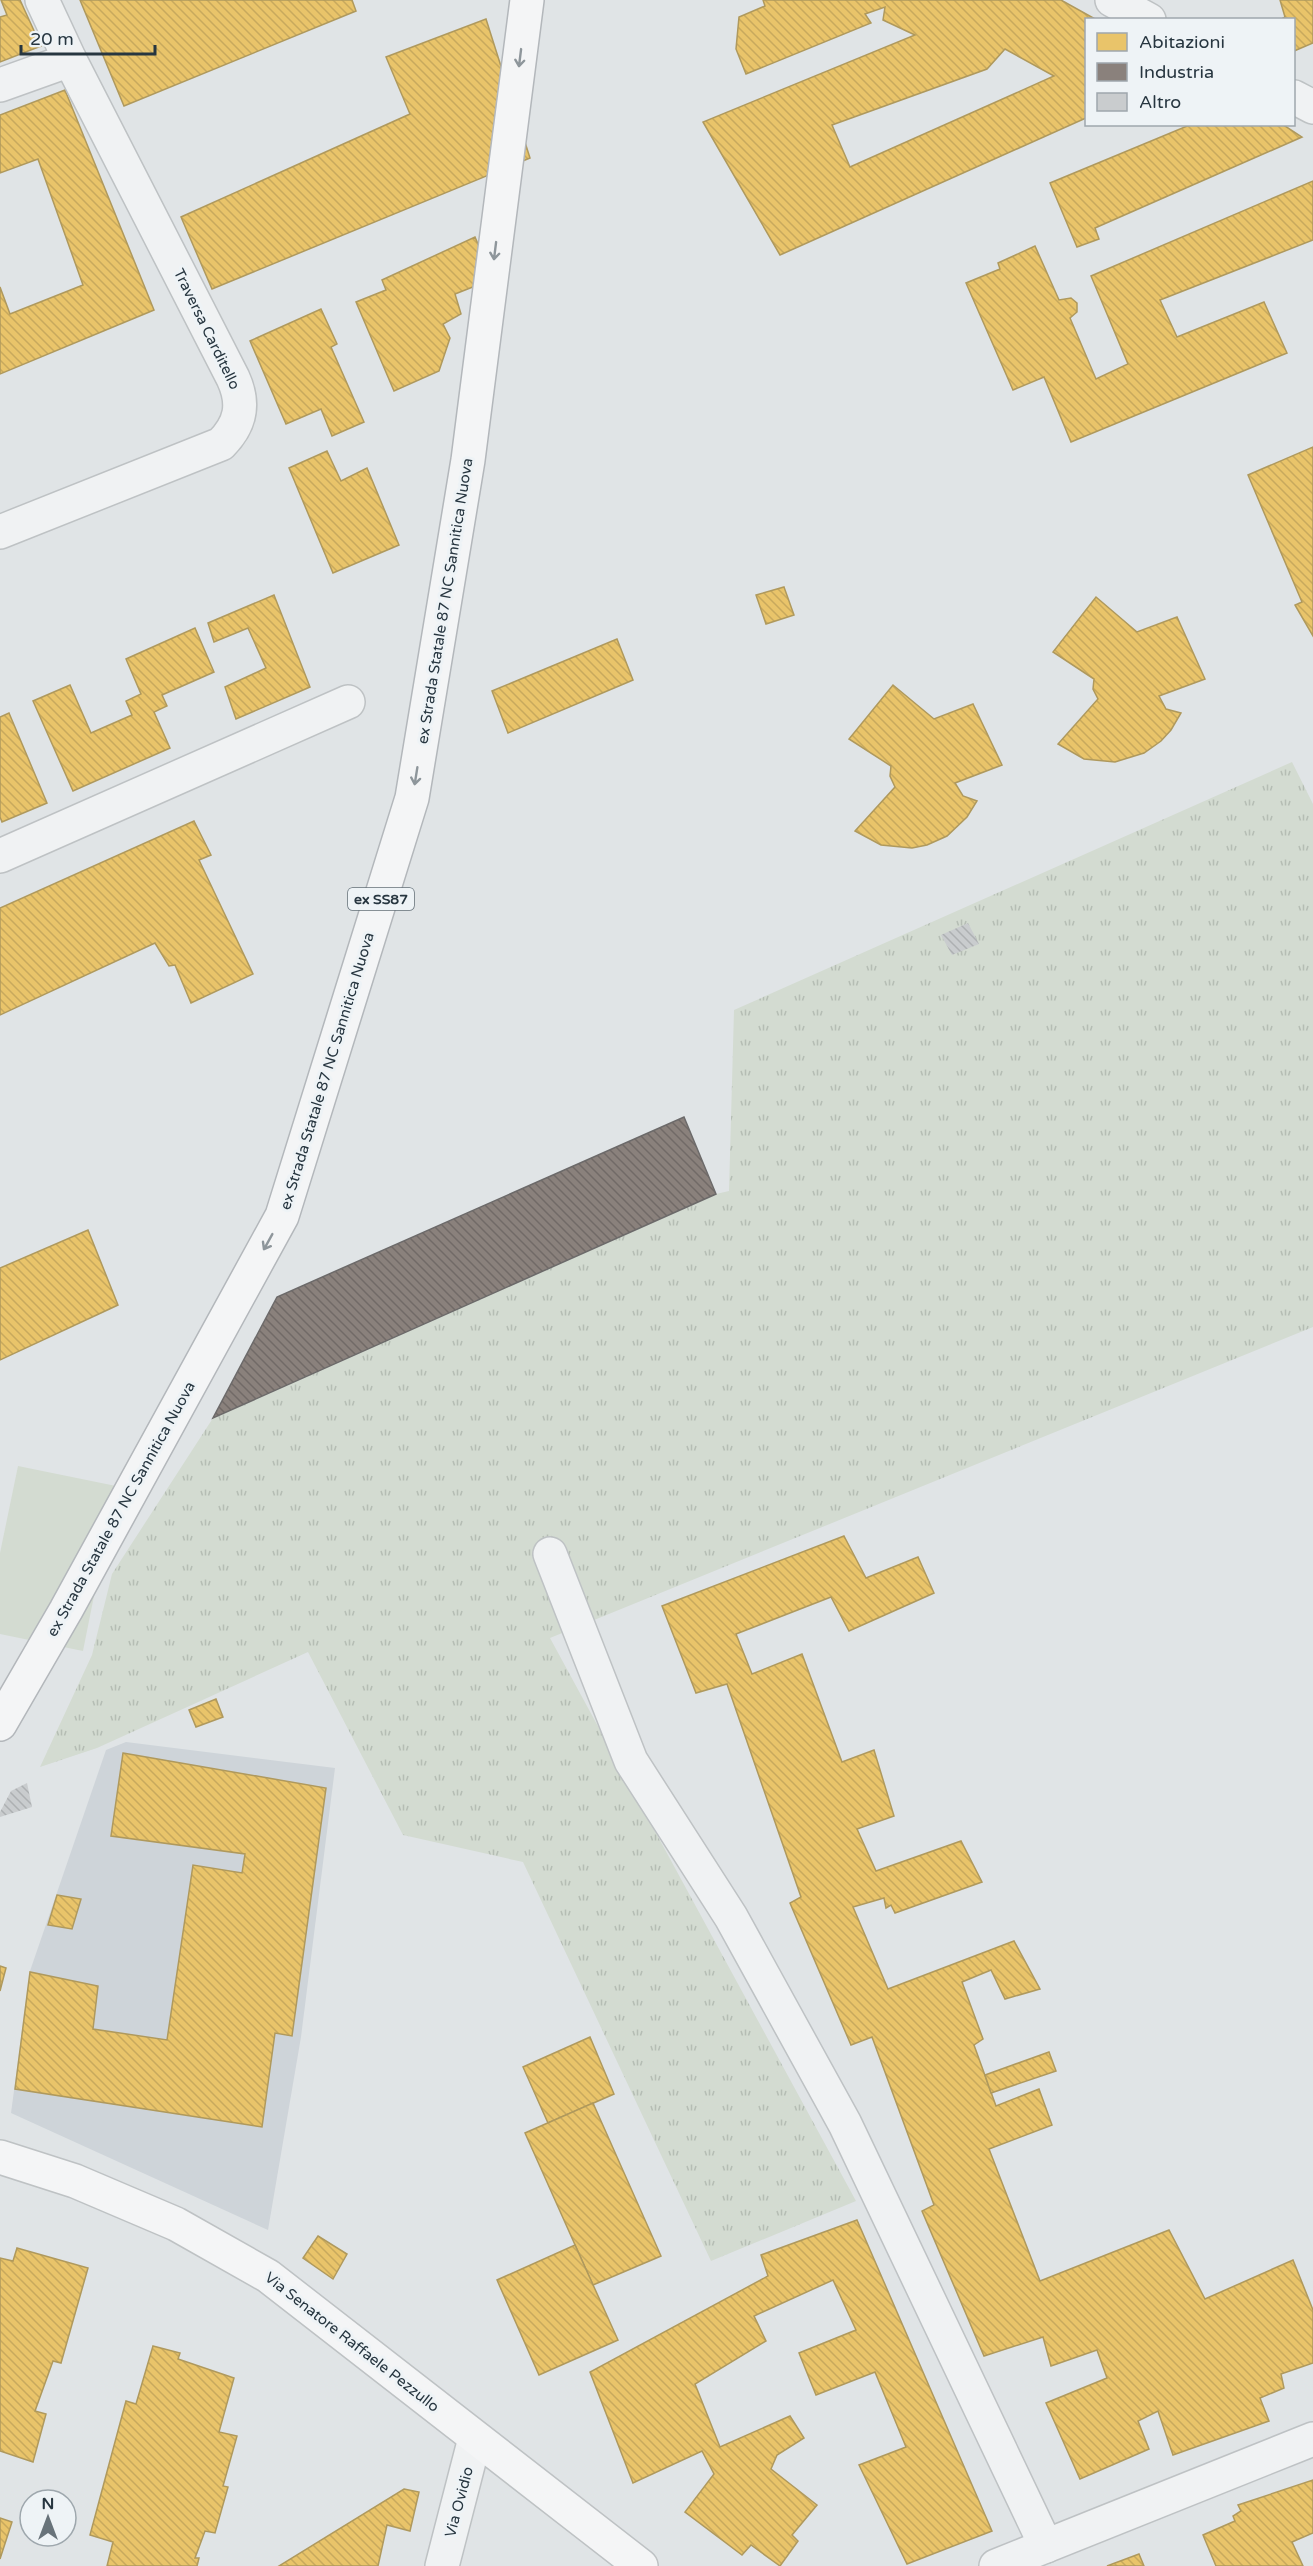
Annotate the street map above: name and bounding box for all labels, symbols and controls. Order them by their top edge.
scale bar [21,18,154,56]
legend [1085,18,1295,126]
text: 20 m [30,28,74,50]
text: Abitazioni [1139,31,1225,53]
one-way arrow [514,48,525,67]
text: Industria [1139,61,1214,83]
text: Altro [1139,91,1181,113]
one-way arrow [489,241,500,261]
street label: Traversa Carditello [170,266,244,392]
street label: ex Strada Statale 87 NC Sannitica Nuova [413,457,477,745]
one-way arrow [410,766,421,786]
road number: ex SS87 [348,888,414,910]
street label: ex Strada Statale 87 NC Sannitica Nuova [276,930,378,1212]
one-way arrow [262,1233,274,1250]
street label: ex Strada Statale 87 NC Sannitica Nuova [43,1378,199,1640]
street label: Via Senatore Raffaele Pezzullo [261,2268,443,2416]
street label: Via Ovidio [441,2465,477,2539]
north arrow [18,2488,78,2548]
text: N [42,2494,54,2514]

